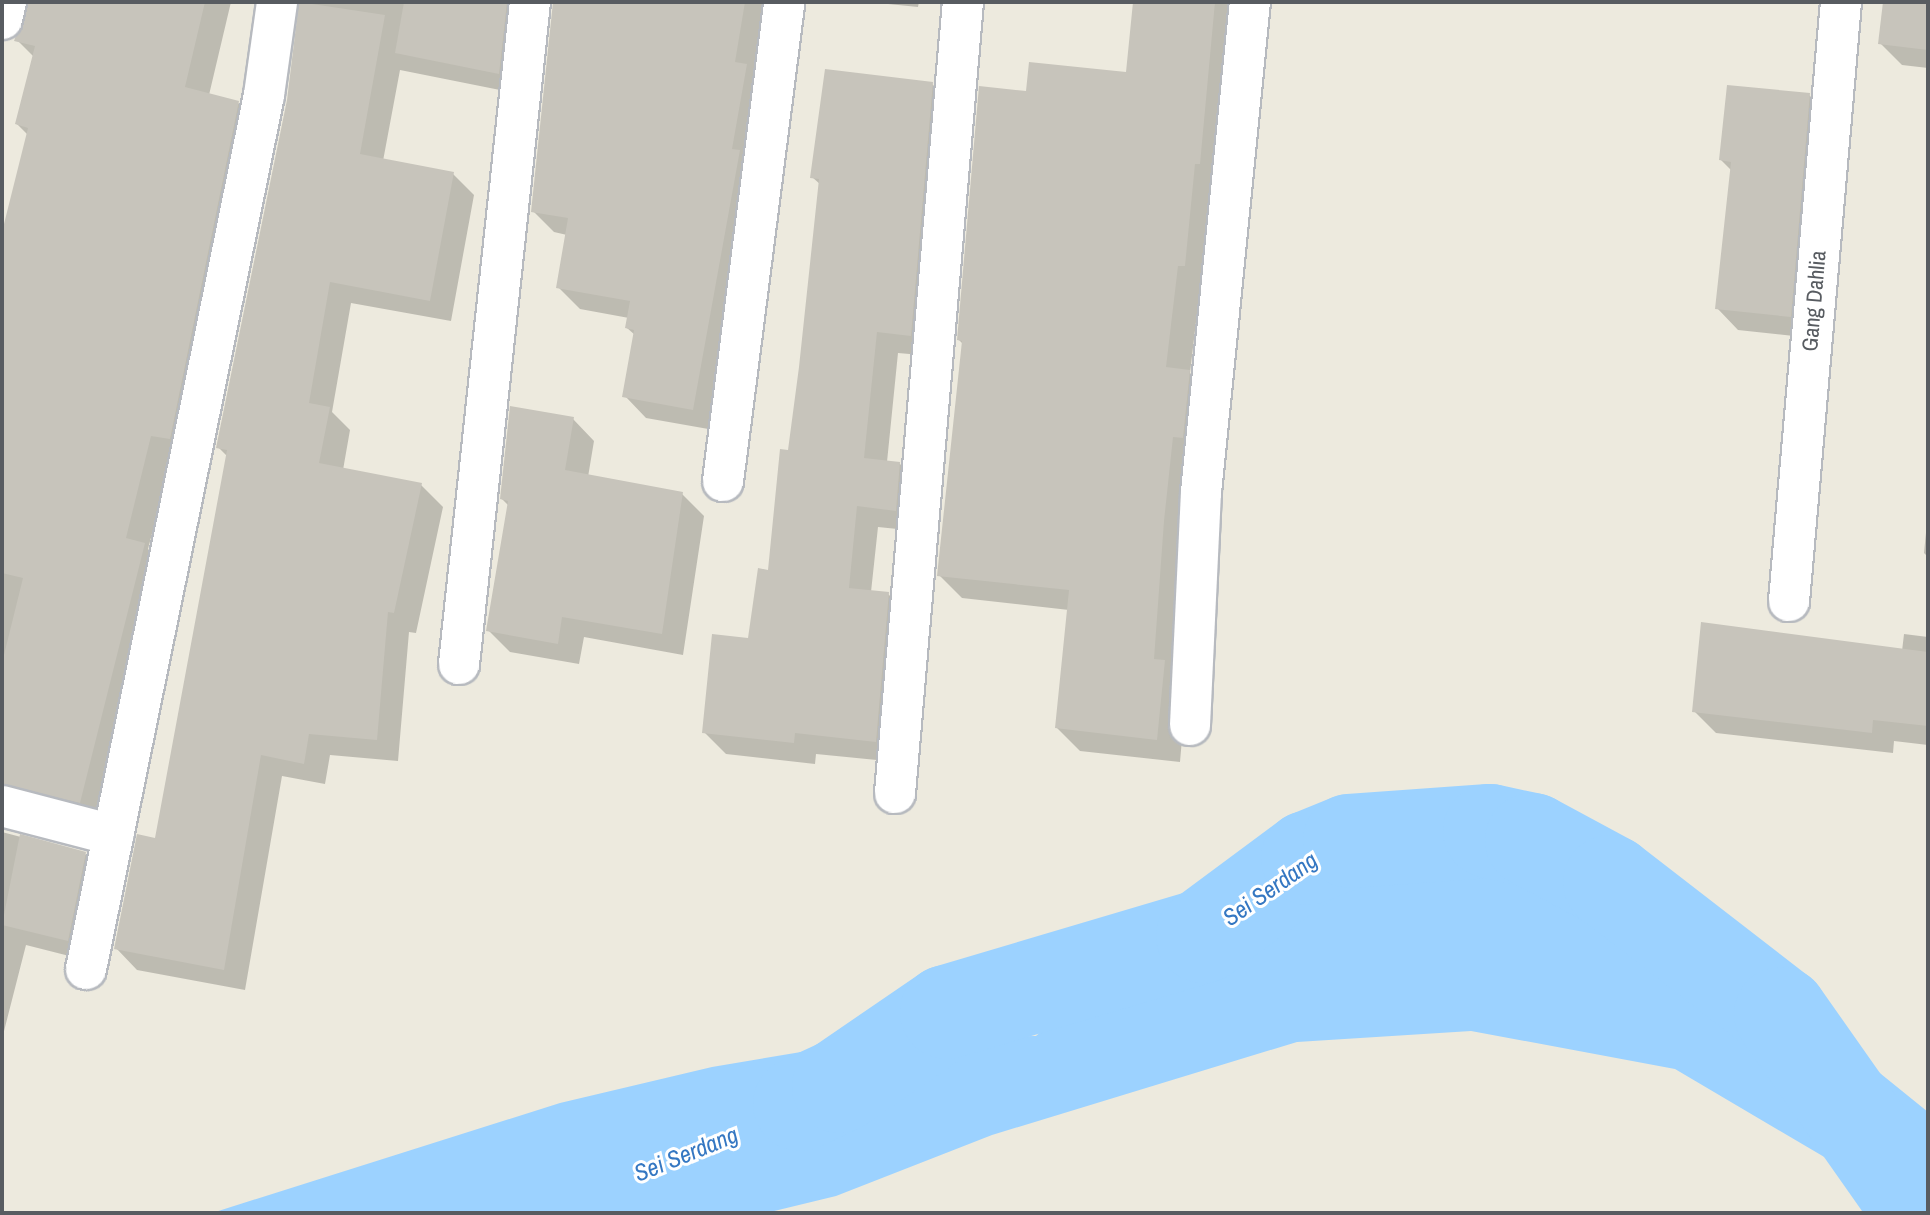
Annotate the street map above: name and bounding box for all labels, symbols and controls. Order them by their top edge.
street label: Gang Dahlia [1796,249,1832,353]
water label: Sei Serdang [1217,846,1323,932]
water label: Sei Serdang [630,1120,742,1188]

